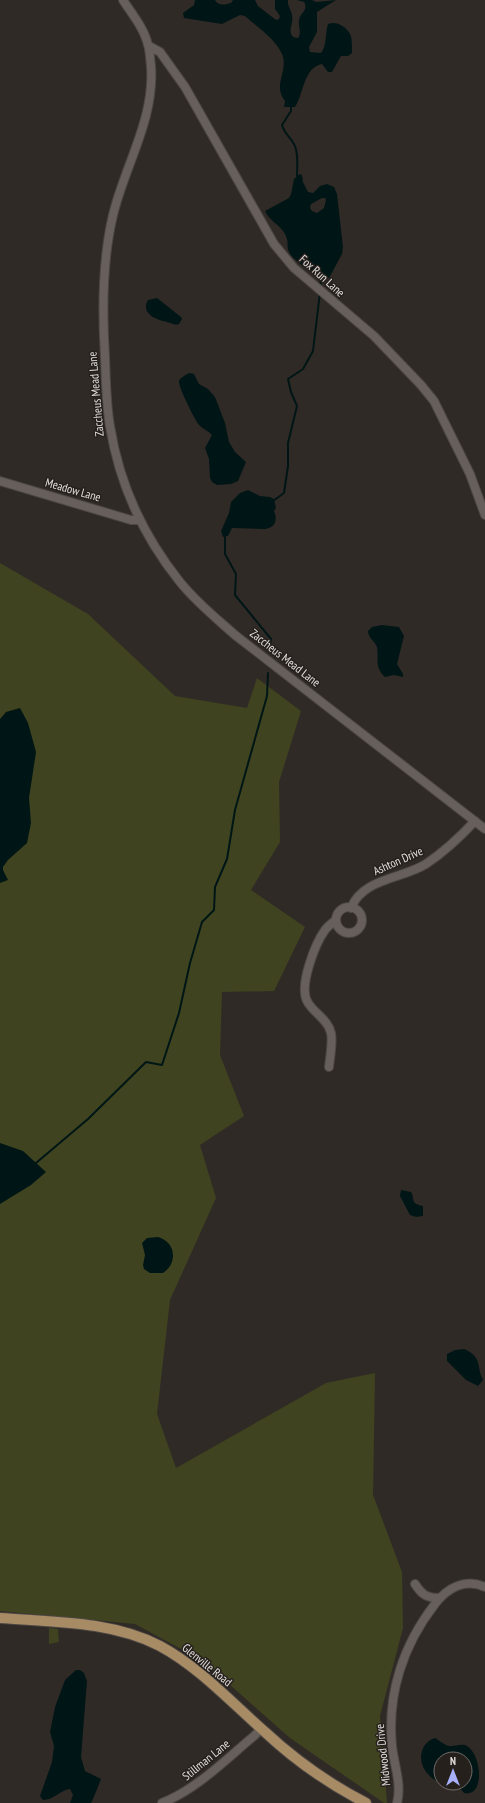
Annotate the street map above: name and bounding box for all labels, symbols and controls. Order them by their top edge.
street label: Fox Run Lane [297,251,348,300]
street label: Zaccheus Mead Lane [84,351,107,437]
street label: Meadow Lane [44,474,103,505]
street label: Zaccheus Mead Lane [247,625,324,690]
street label: Ashton Drive [371,843,425,878]
street label: Glenville Road [179,1640,235,1689]
street label: Midwood Drive [372,1723,393,1787]
street label: Stillman Lane [179,1736,233,1783]
north arrow [433,1751,473,1791]
text: N [450,1754,456,1768]

